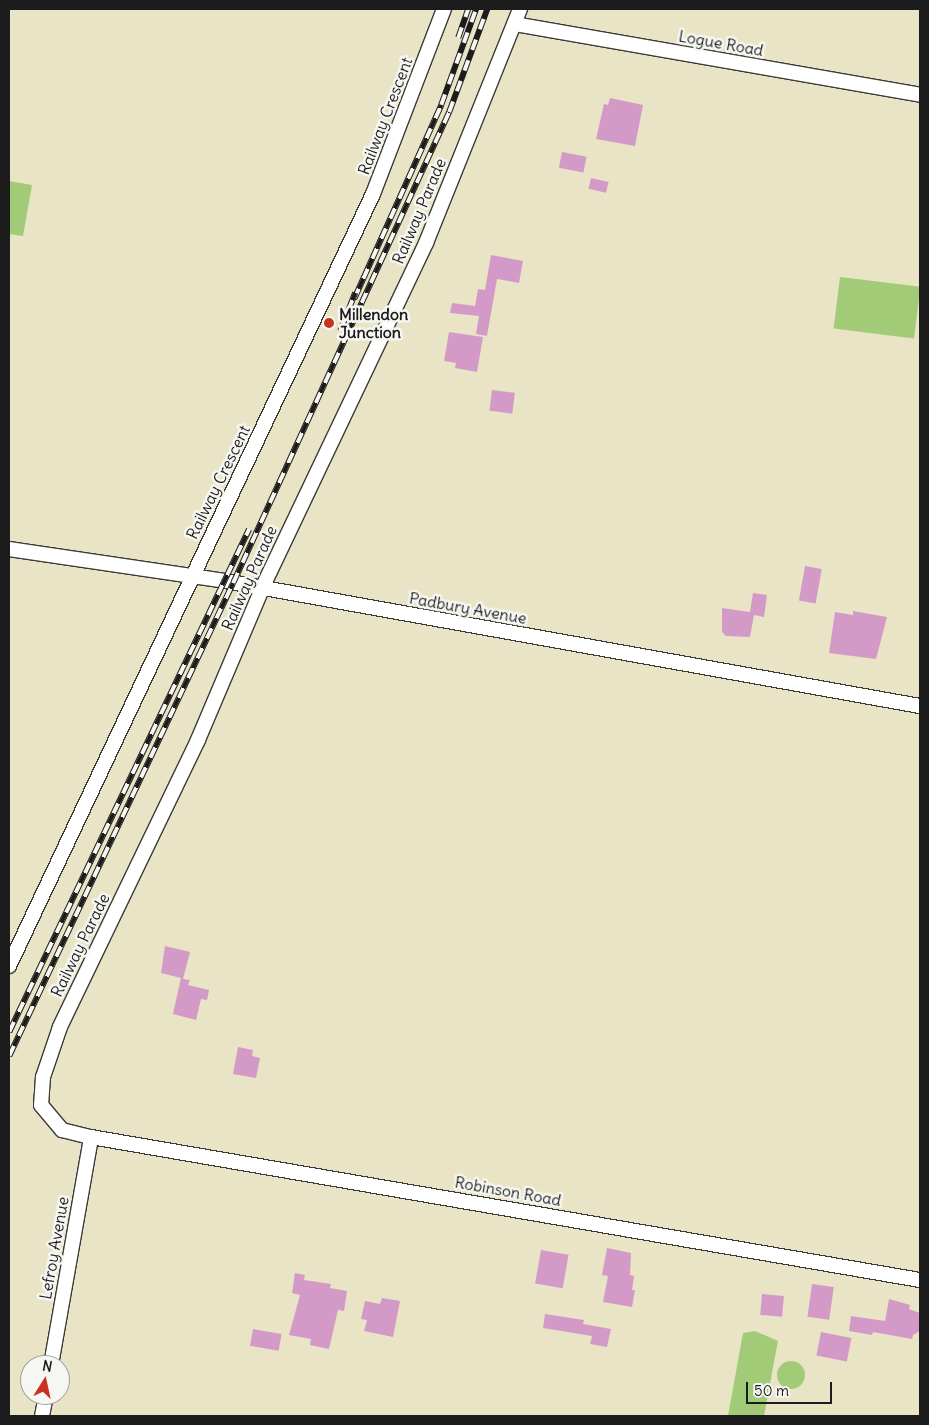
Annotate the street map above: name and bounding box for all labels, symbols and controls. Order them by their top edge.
street label: Logue Road [677,26,765,60]
street label: Railway Crescent [354,55,416,177]
street label: Railway Parade [388,155,450,267]
place label: Millendon Junction [339,304,408,342]
marker: Millendon Junction [323,317,335,329]
street label: Railway Crescent [182,422,254,542]
street label: Railway Parade [217,523,281,633]
street label: Padbury Avenue [408,588,528,628]
street label: Railway Parade [47,890,113,1000]
street label: Robinson Road [453,1172,563,1210]
street label: Lefroy Avenue [36,1195,72,1301]
north arrow [20,1355,70,1405]
text: N [41,1357,54,1376]
scale bar [749,1372,835,1404]
text: 50 m [754,1381,789,1400]

